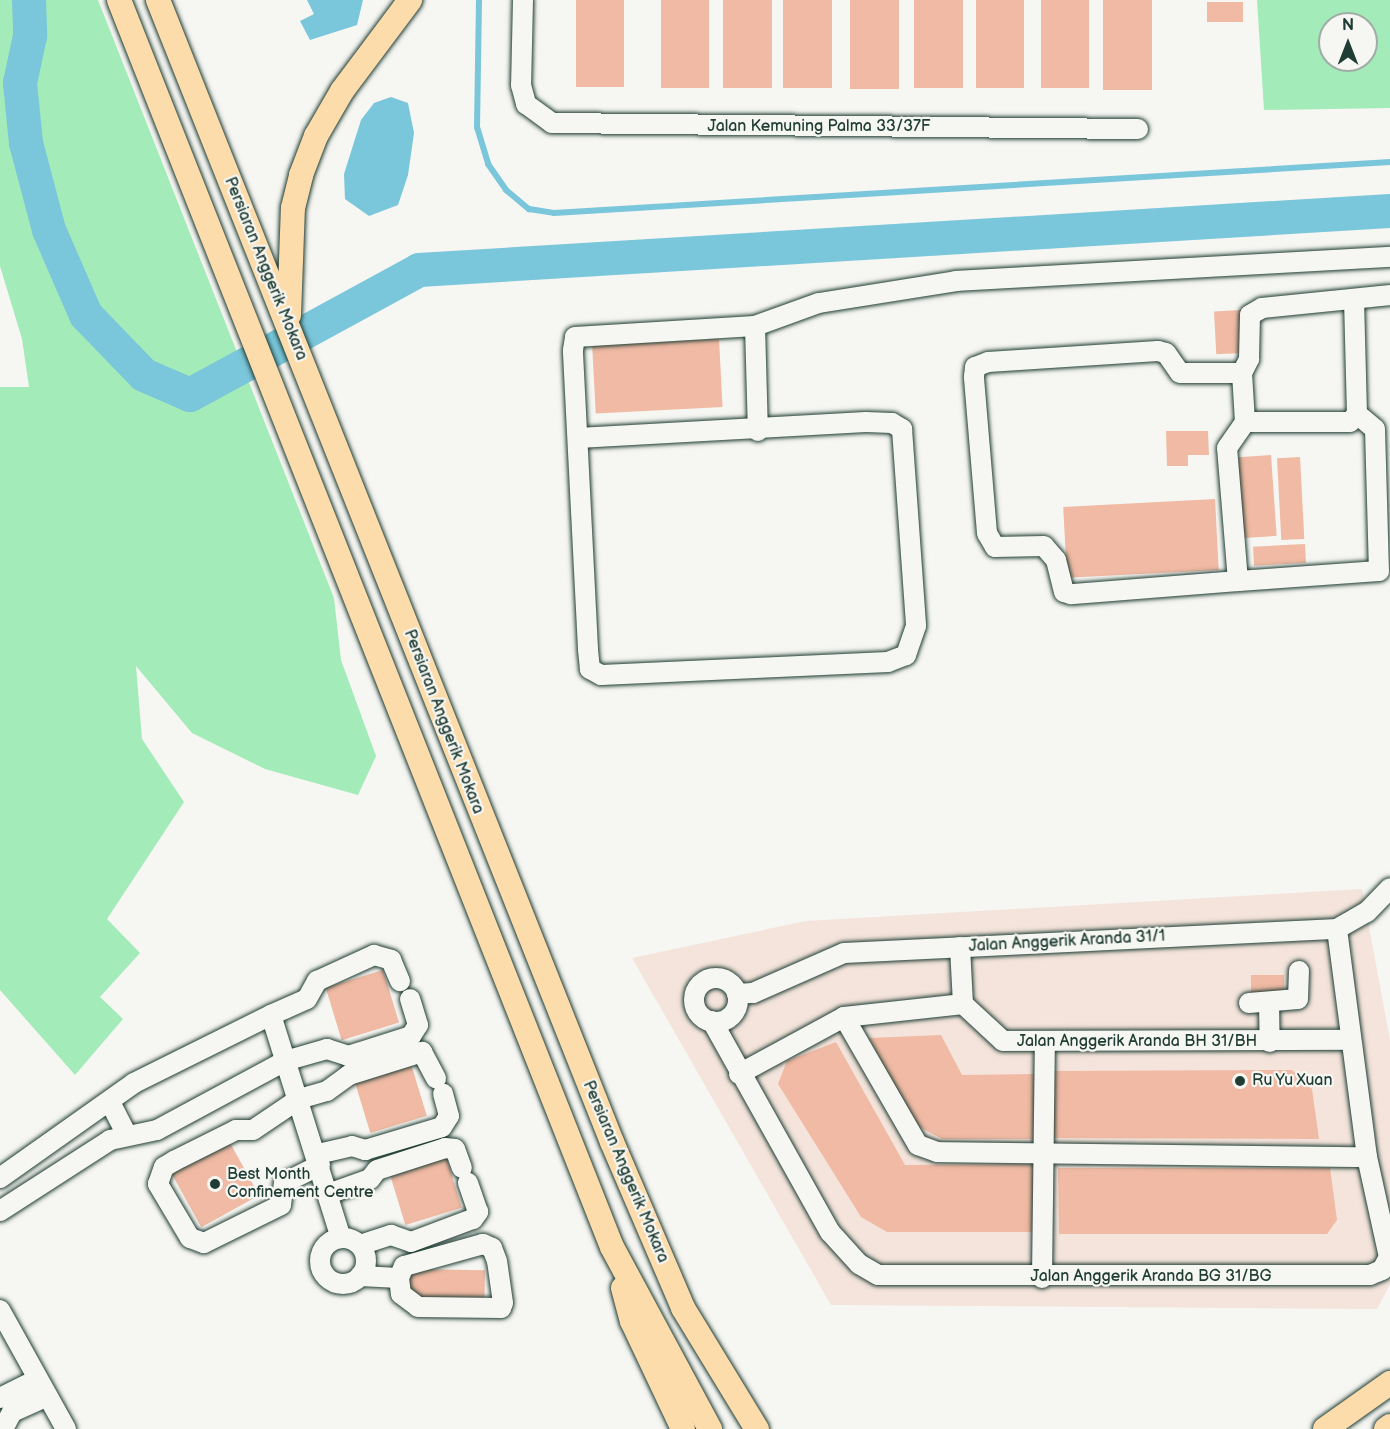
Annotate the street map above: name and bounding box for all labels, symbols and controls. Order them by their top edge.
north arrow [1318,12,1378,72]
text: N [1342,16,1354,35]
street label: Jalan Kemuning Palma 33/37F [708,117,930,137]
street label: Persiaran Anggerik Mokara [219,175,311,363]
street label: Persiaran Anggerik Mokara [399,627,487,817]
street label: Jalan Anggerik Aranda 31/1 [968,927,1166,957]
street label: Jalan Anggerik Aranda BH 31/BH [1017,1032,1257,1052]
place label: Ru Yu Xuan [1252,1071,1334,1091]
marker: Ru Yu Xuan [1233,1074,1247,1088]
street label: Persiaran Anggerik Mokara [578,1078,672,1266]
place label: Best Month Confinement Centre [227,1165,373,1203]
marker: Best Month Confinement Centre [208,1177,222,1191]
street label: Jalan Anggerik Aranda BG 31/BG [1031,1267,1271,1287]

